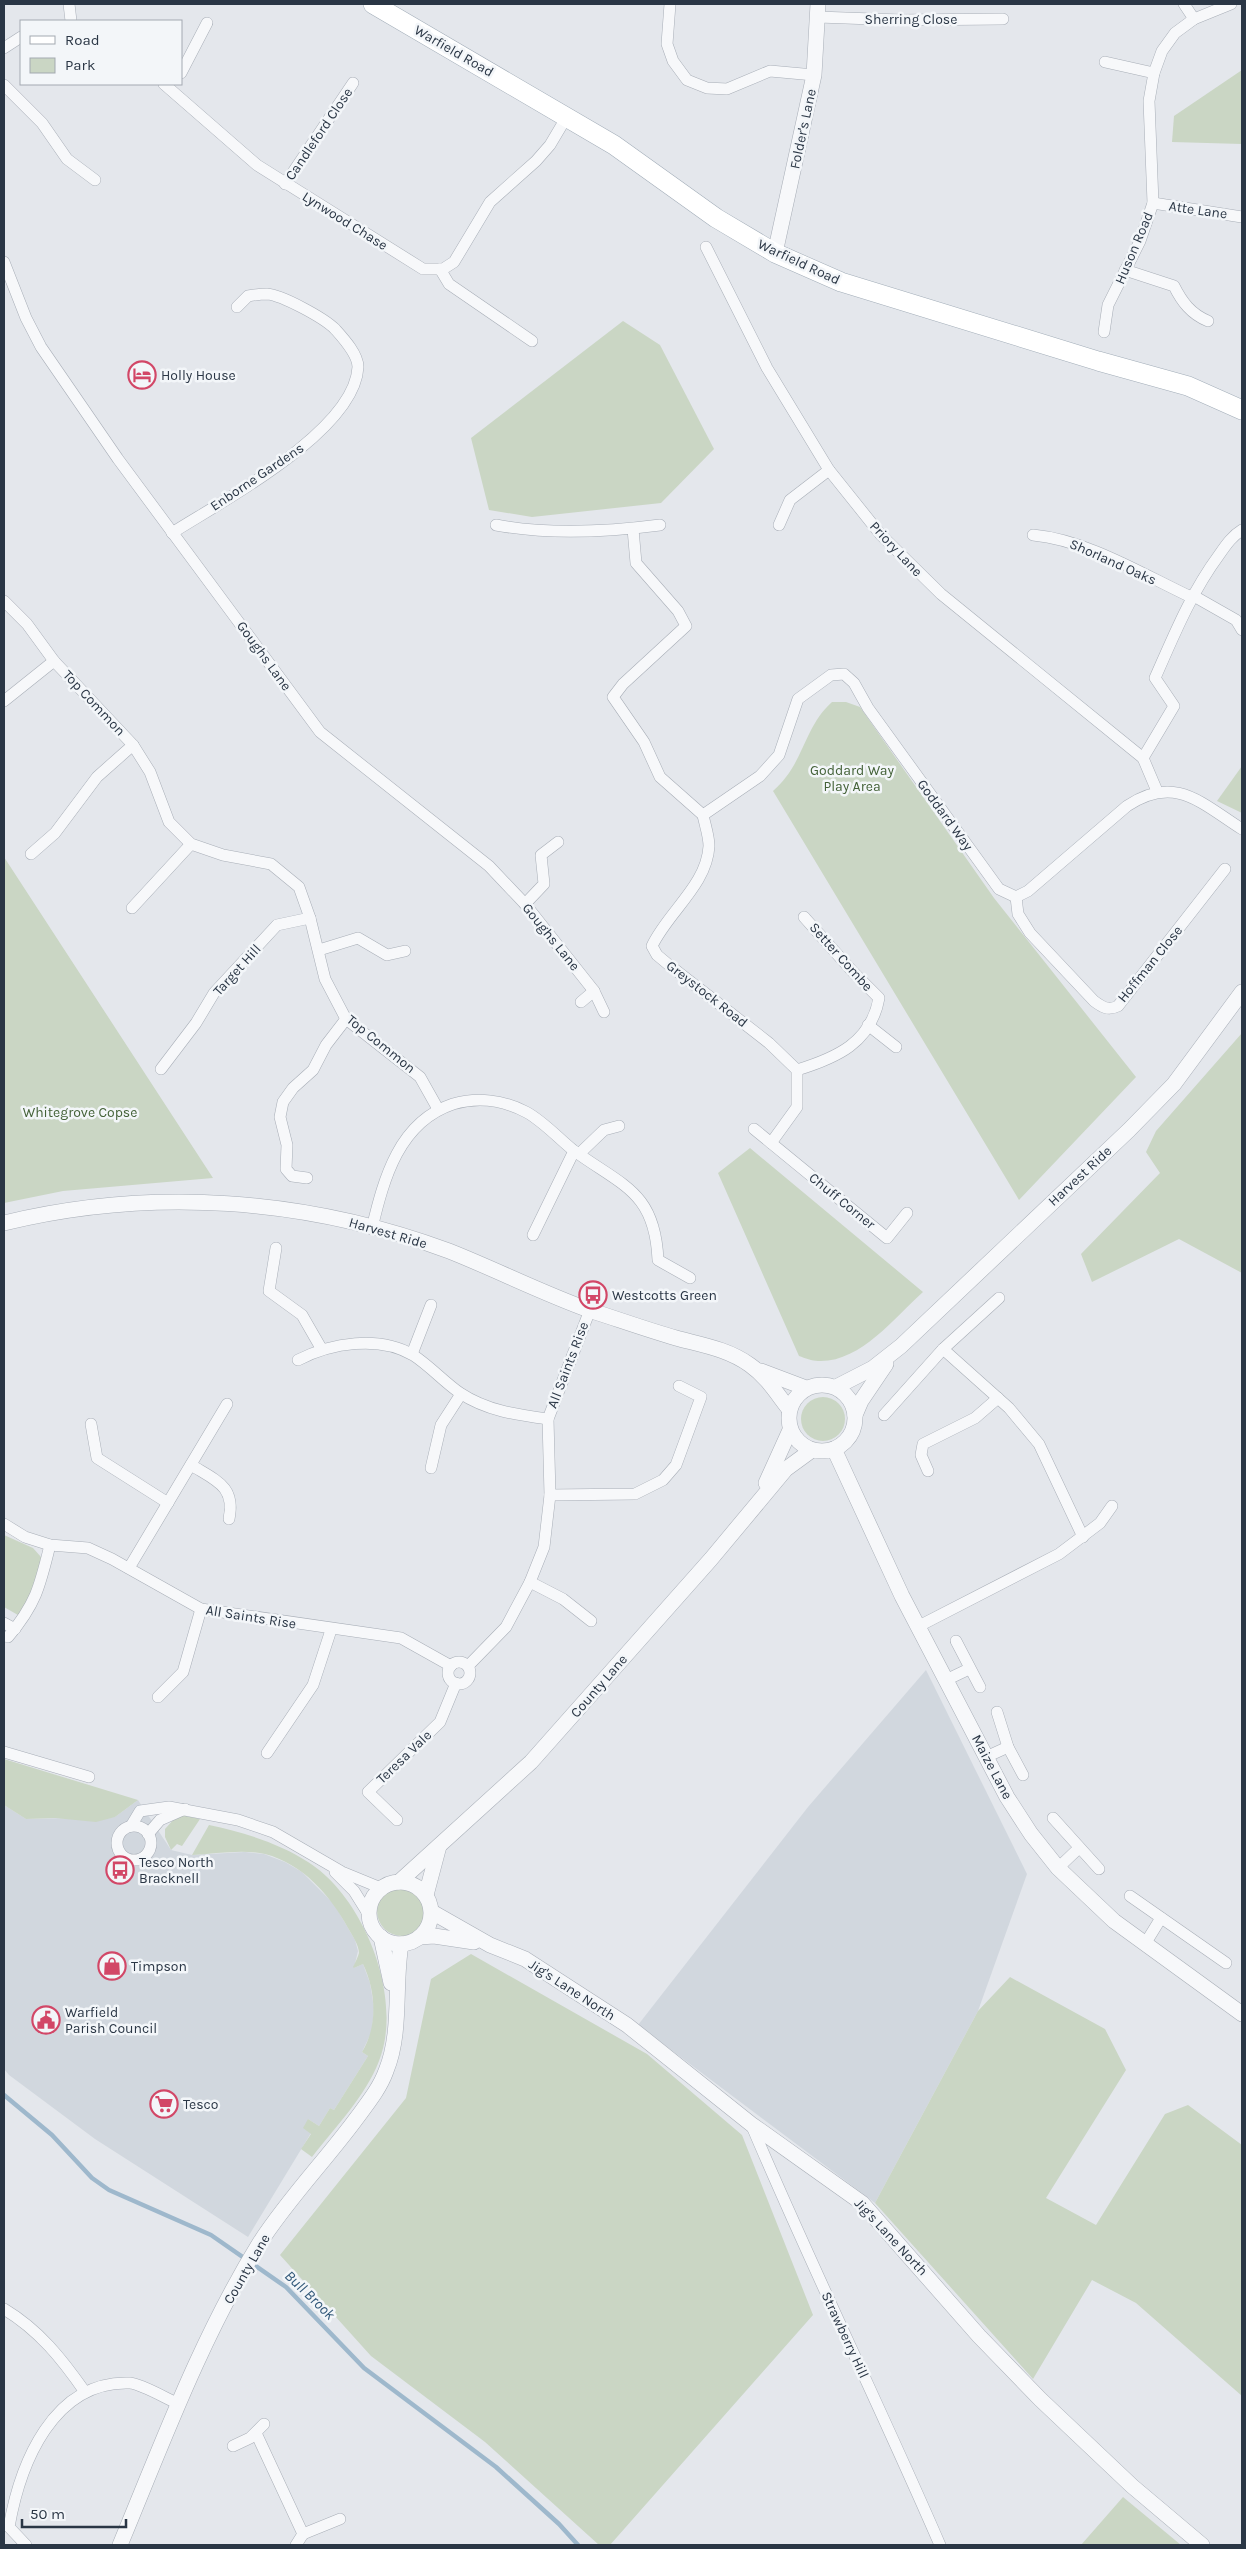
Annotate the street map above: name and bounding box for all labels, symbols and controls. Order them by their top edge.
street label: Sherring Close [865,11,957,28]
legend [20,20,182,85]
street label: Warfield Road [411,21,497,81]
text: Road [65,31,100,49]
text: Park [65,56,95,74]
street label: Candleford Close [282,84,356,184]
street label: Folder's Lane [786,87,820,171]
street label: Lynwood Chase [299,188,391,254]
street label: Atte Lane [1168,197,1228,223]
street label: Huson Road [1111,209,1157,287]
street label: Warfield Road [755,236,843,288]
hotel icon: Holly House [127,360,157,390]
place label: Holly House [161,367,236,384]
street label: Enborne Gardens [207,439,307,515]
street label: Priory Lane [866,518,926,580]
street label: Shorland Oaks [1067,535,1159,589]
street label: Goughs Lane [233,618,295,694]
street label: Top Common [59,667,129,739]
park label: Goddard Way Play Area [810,762,894,795]
street label: Goddard Way [913,776,977,854]
street label: Goughs Lane [519,900,583,974]
street label: Setter Combe [806,919,876,995]
street label: Hoffman Close [1114,922,1186,1006]
street label: Target Hill [209,941,265,999]
street label: Greystock Road [663,957,751,1031]
street label: Top Common [343,1011,419,1077]
park label: Whitegrove Copse [23,1104,137,1121]
street label: Harvest Ride [1045,1142,1115,1210]
street label: Chuff Corner [805,1169,879,1233]
street label: Harvest Ride [347,1214,429,1252]
bus stop icon: Westcotts Green [578,1280,608,1310]
place label: Westcotts Green [612,1287,717,1304]
street label: All Saints Rise [544,1319,592,1411]
street label: All Saints Rise [205,1601,297,1633]
street label: County Lane [567,1651,631,1721]
street label: Teresa Vale [373,1727,435,1787]
street label: Maize Lane [968,1732,1016,1802]
place label: Tesco North Bracknell [139,1854,214,1887]
bus stop icon: Tesco North Bracknell [105,1855,135,1885]
shop icon: Timpson [97,1951,127,1981]
street label: Jig's Lane North [526,1956,618,2024]
place label: Timpson [131,1958,187,1975]
place label: Warfield Parish Council [65,2004,157,2037]
public building icon: Warfield Parish Council [31,2005,61,2035]
supermarket icon: Tesco [149,2089,179,2119]
place label: Tesco [183,2096,218,2113]
street label: Jig's Lane North [851,2195,931,2279]
street label: County Lane [220,2231,274,2307]
water label: Bull Brook [281,2267,339,2324]
street label: Strawberry Hill [818,2289,872,2381]
scale bar [22,2496,126,2528]
text: 50 m [30,2505,65,2523]

